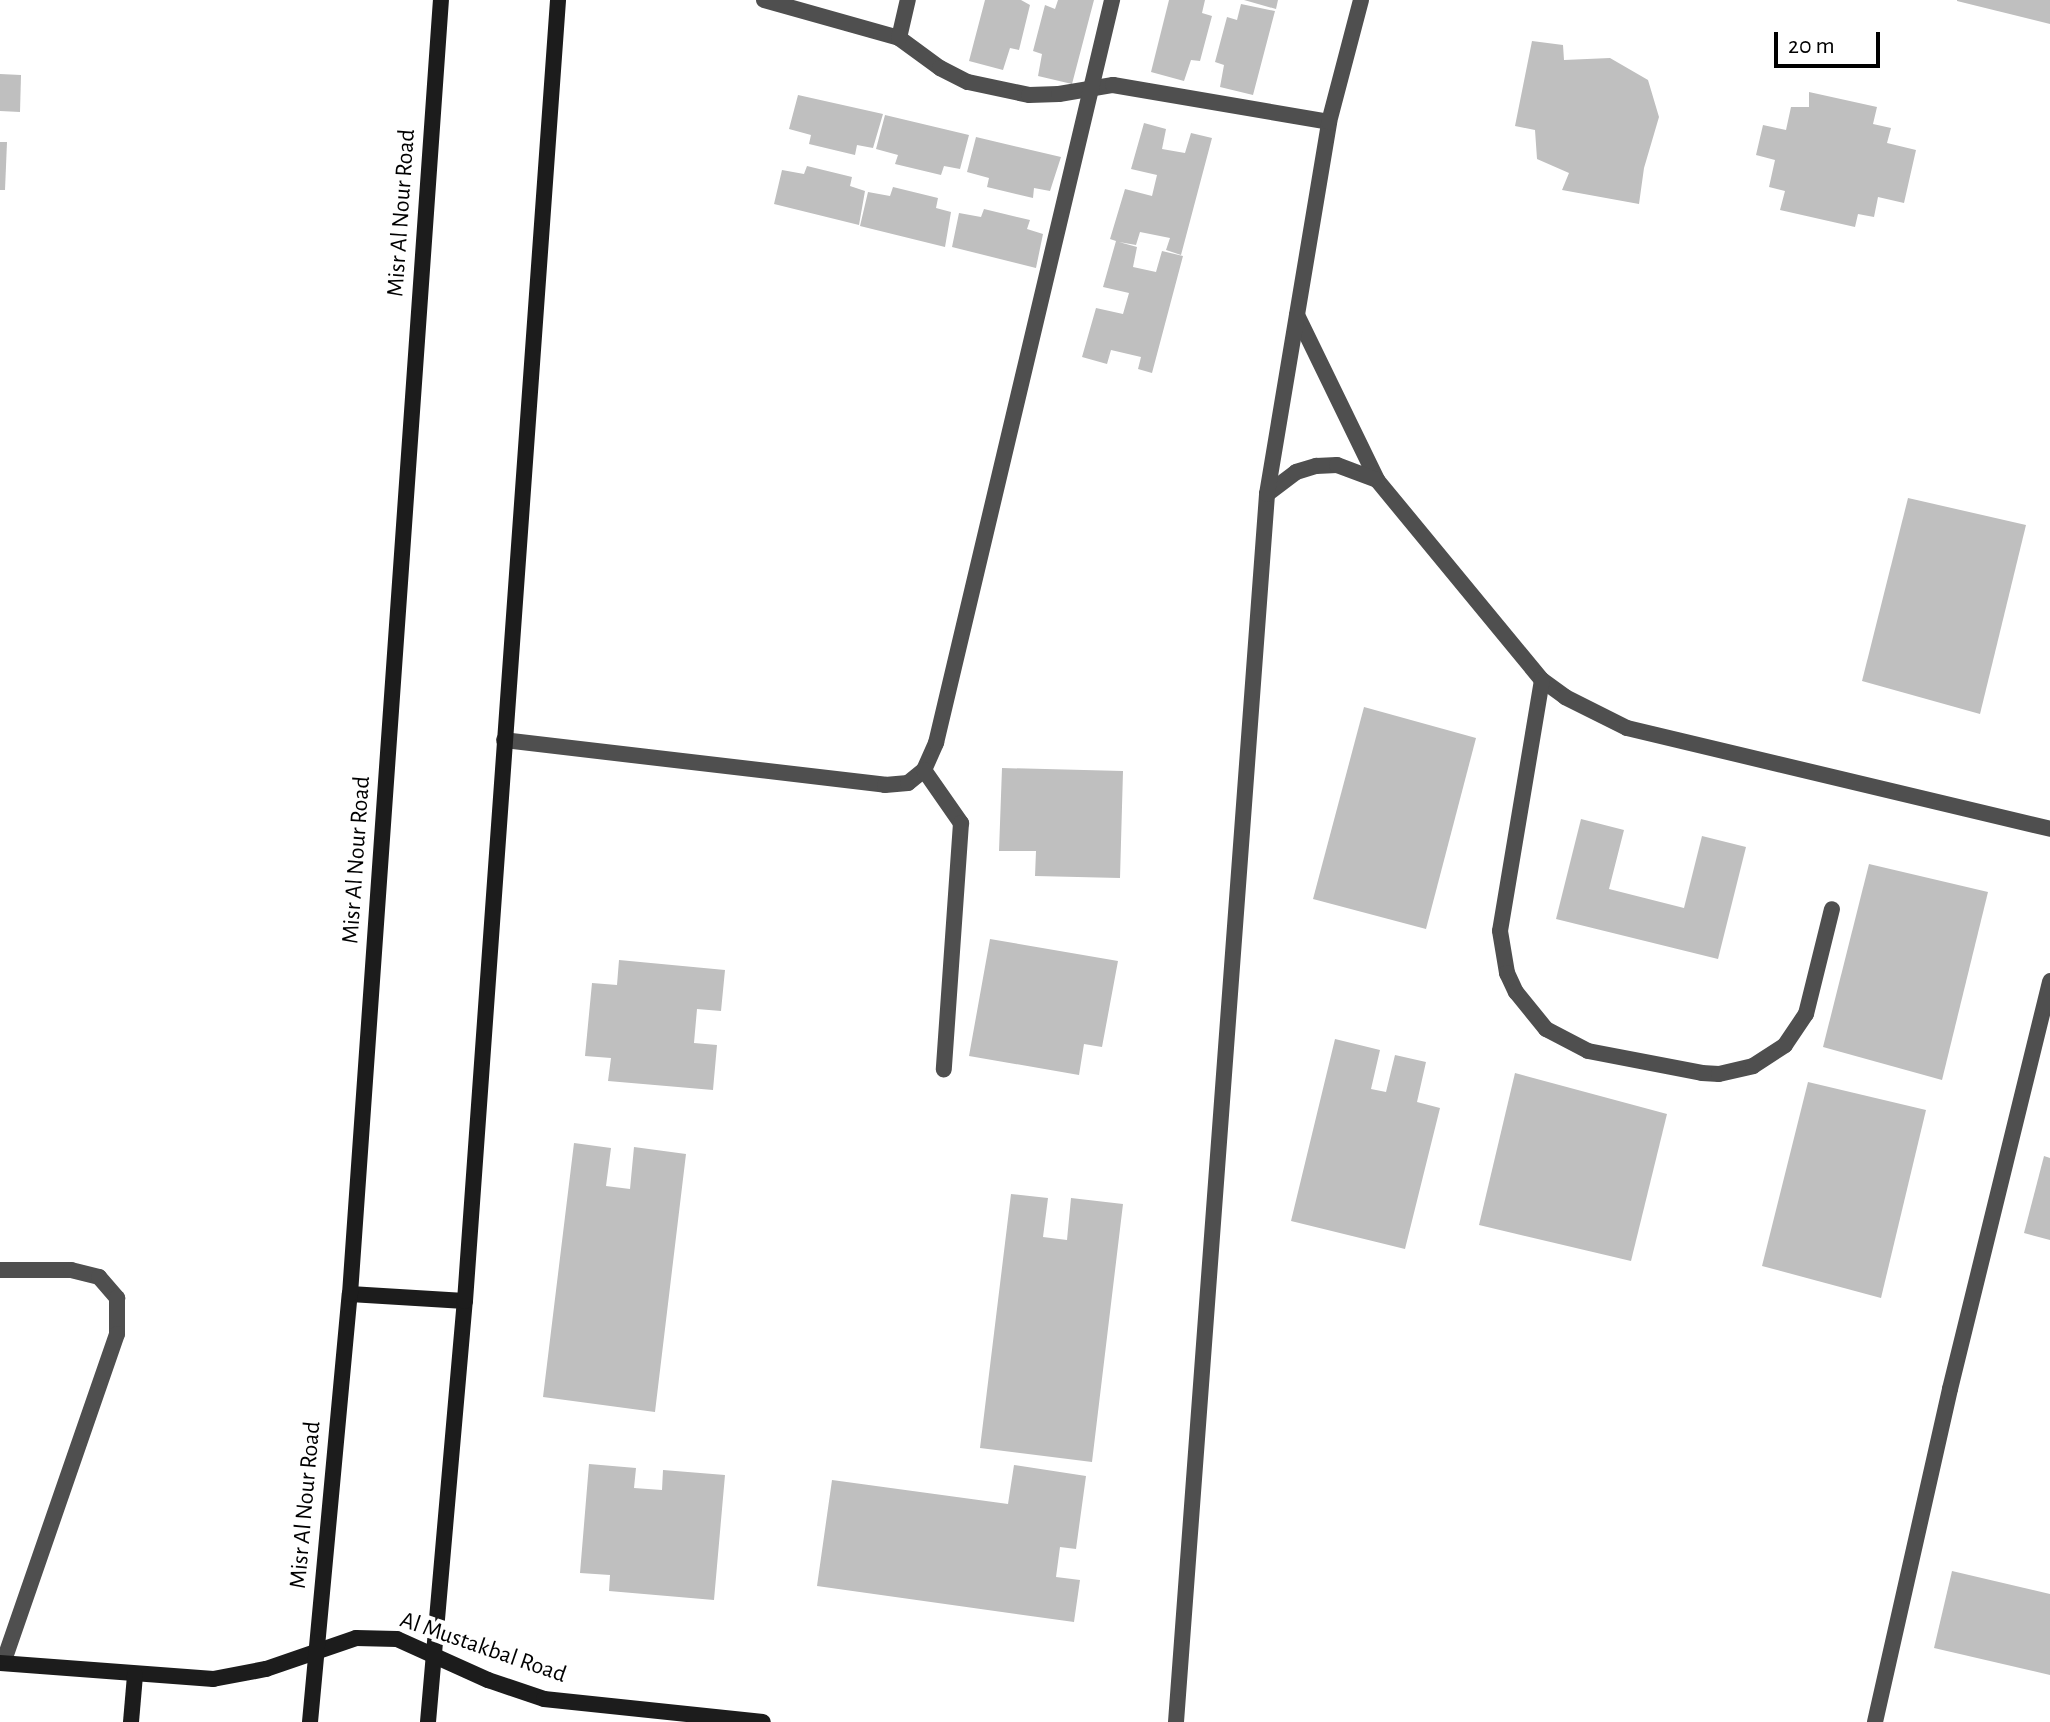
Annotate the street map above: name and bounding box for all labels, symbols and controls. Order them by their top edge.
scale bar [1778,16,1884,66]
text: 20 m [1788,34,1835,58]
street label: Misr Al Nour Road [382,128,422,298]
street label: Misr Al Nour Road [337,775,377,945]
street label: Misr Al Nour Road [284,1420,328,1590]
street label: Al Mustakbal Road [396,1606,570,1690]

